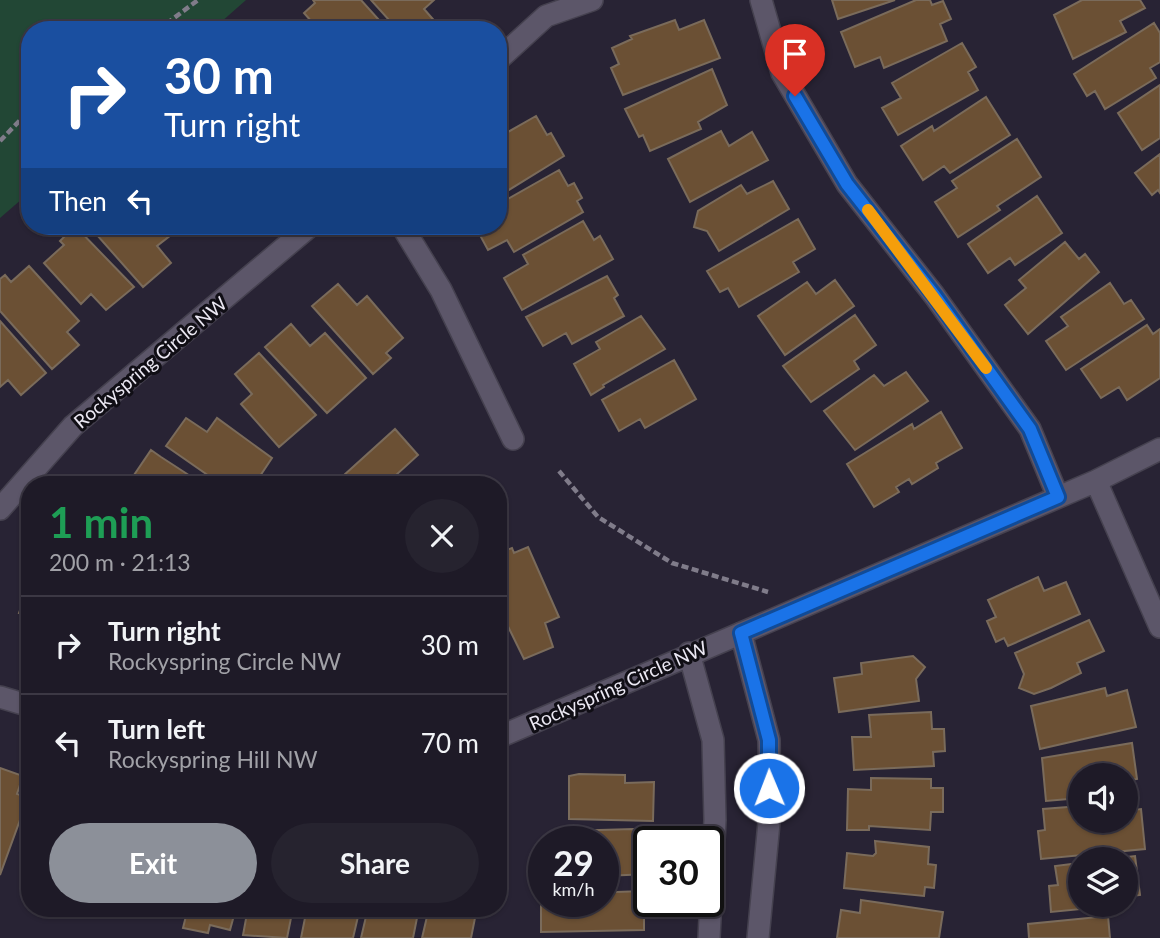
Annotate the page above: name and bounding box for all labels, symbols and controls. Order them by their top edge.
pin [765,24,825,96]
icon: arrive [776,35,814,73]
text: 30 m [164,46,274,104]
icon: right [49,49,140,140]
text: Turn right [164,105,300,144]
icon: left [121,182,159,220]
text: Then [49,185,107,217]
street label: Rockyspring Circle NW [69,291,231,433]
text: 1 min [49,497,153,547]
button: close [405,499,479,573]
text: 200 m · 21:13 [49,548,191,576]
text: Turn right [108,615,221,647]
icon: right [49,626,87,664]
text: 30 m [421,629,479,661]
street label: Rockyspring Circle NW [525,635,711,735]
text: Rockyspring Circle NW [108,647,341,675]
text: Turn left [108,713,205,745]
icon: left [49,724,87,762]
text: 70 m [421,727,479,759]
text: Rockyspring Hill NW [108,745,317,773]
position arrow [732,751,806,825]
map controls [1068,763,1138,917]
button: sound [1068,763,1138,833]
button: Exit [49,823,257,903]
button: Share [271,823,479,903]
speed limit sign: 30 [633,826,724,917]
text: 29 [553,841,594,883]
button: layers [1068,847,1138,917]
text: km/h [552,878,595,900]

